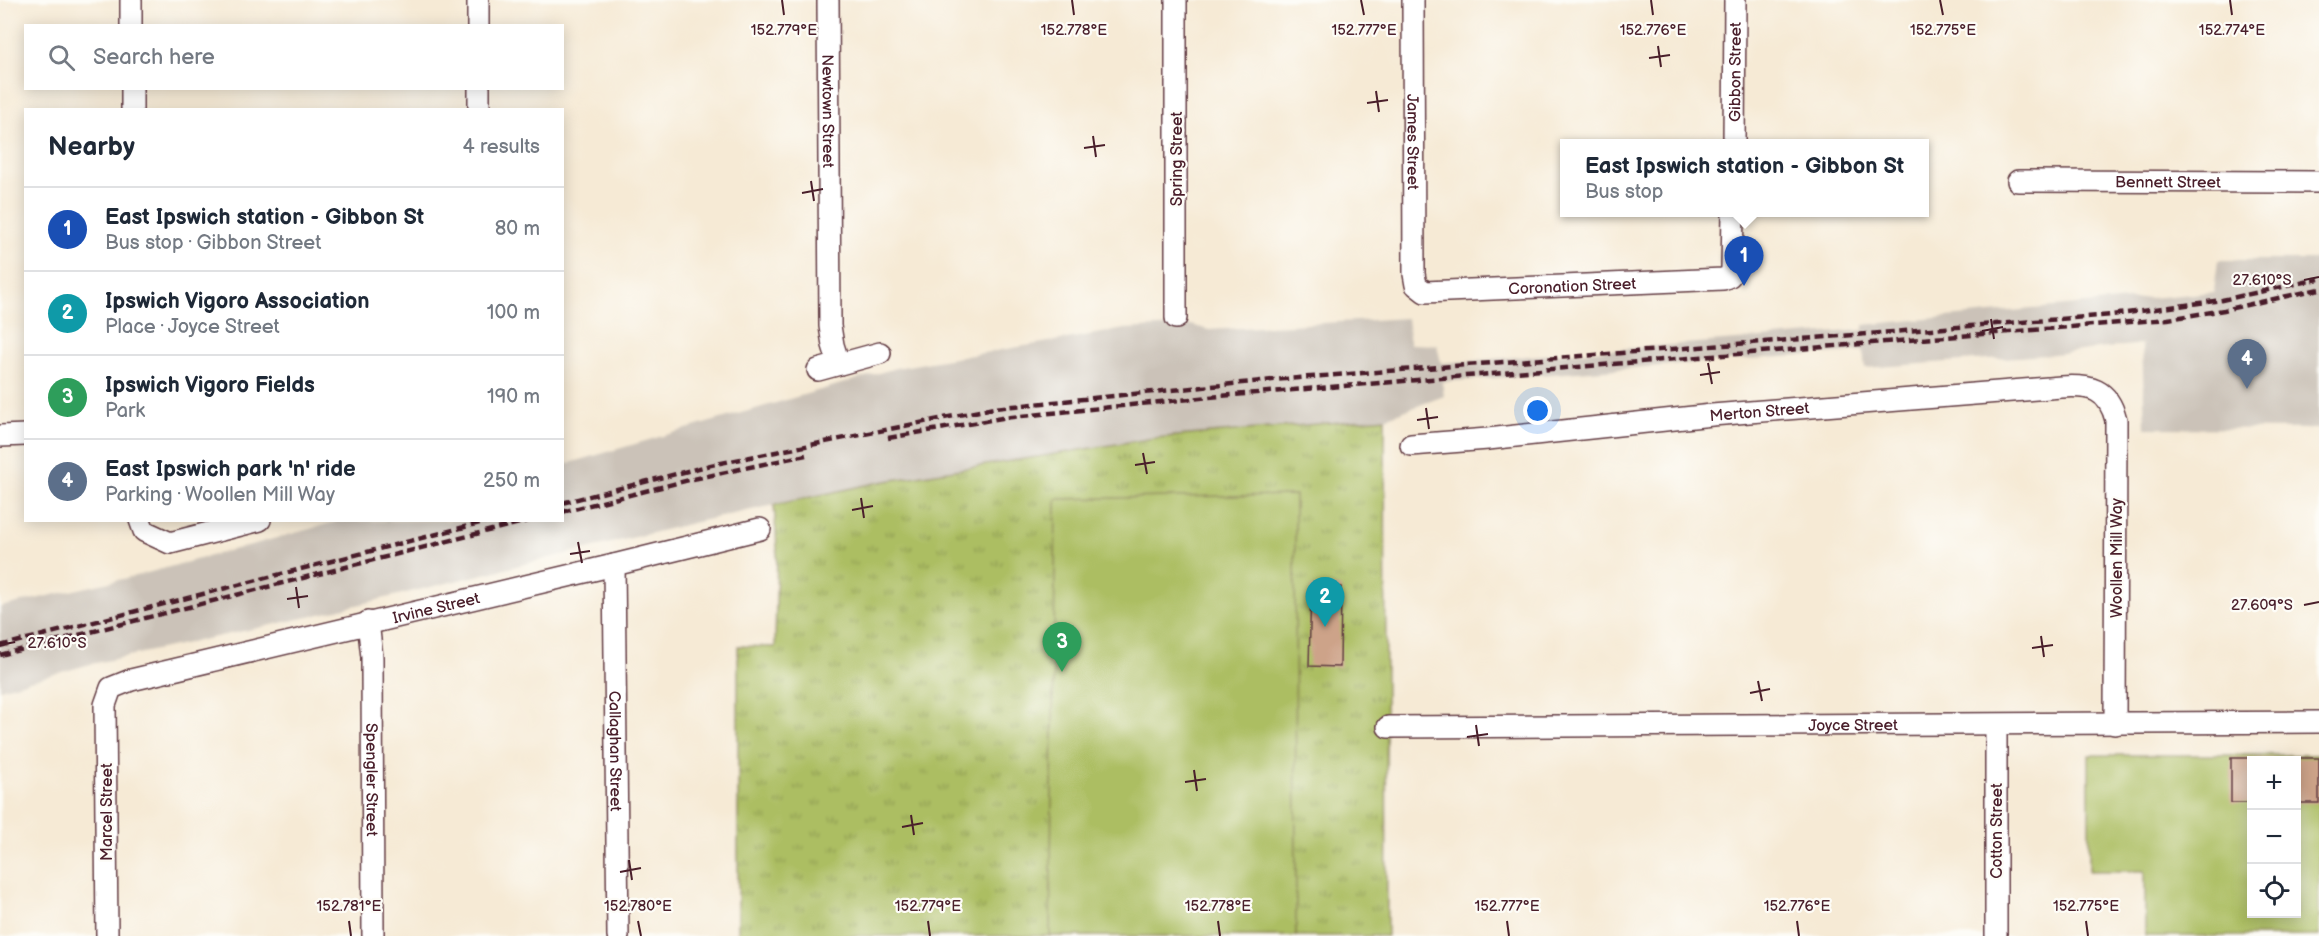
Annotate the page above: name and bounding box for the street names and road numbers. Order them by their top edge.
street label: Gibbon Street [1726,22,1746,122]
street label: Newtown Street [817,54,837,168]
street label: James Street [1402,94,1422,190]
street label: Spring Street [1168,112,1187,206]
street label: Bennett Street [2115,173,2221,193]
street label: Coronation Street [1508,275,1637,299]
street label: Merton Street [1709,399,1810,426]
street label: Woollen Mill Way [2108,497,2127,618]
street label: Irvine Street [391,589,482,628]
street label: Callaghan Street [604,691,625,812]
street label: Joyce Street [1808,716,1898,736]
street label: Spengler Street [361,723,381,837]
street label: Marcel Street [98,763,117,861]
street label: Cotton Street [1988,783,2007,879]

